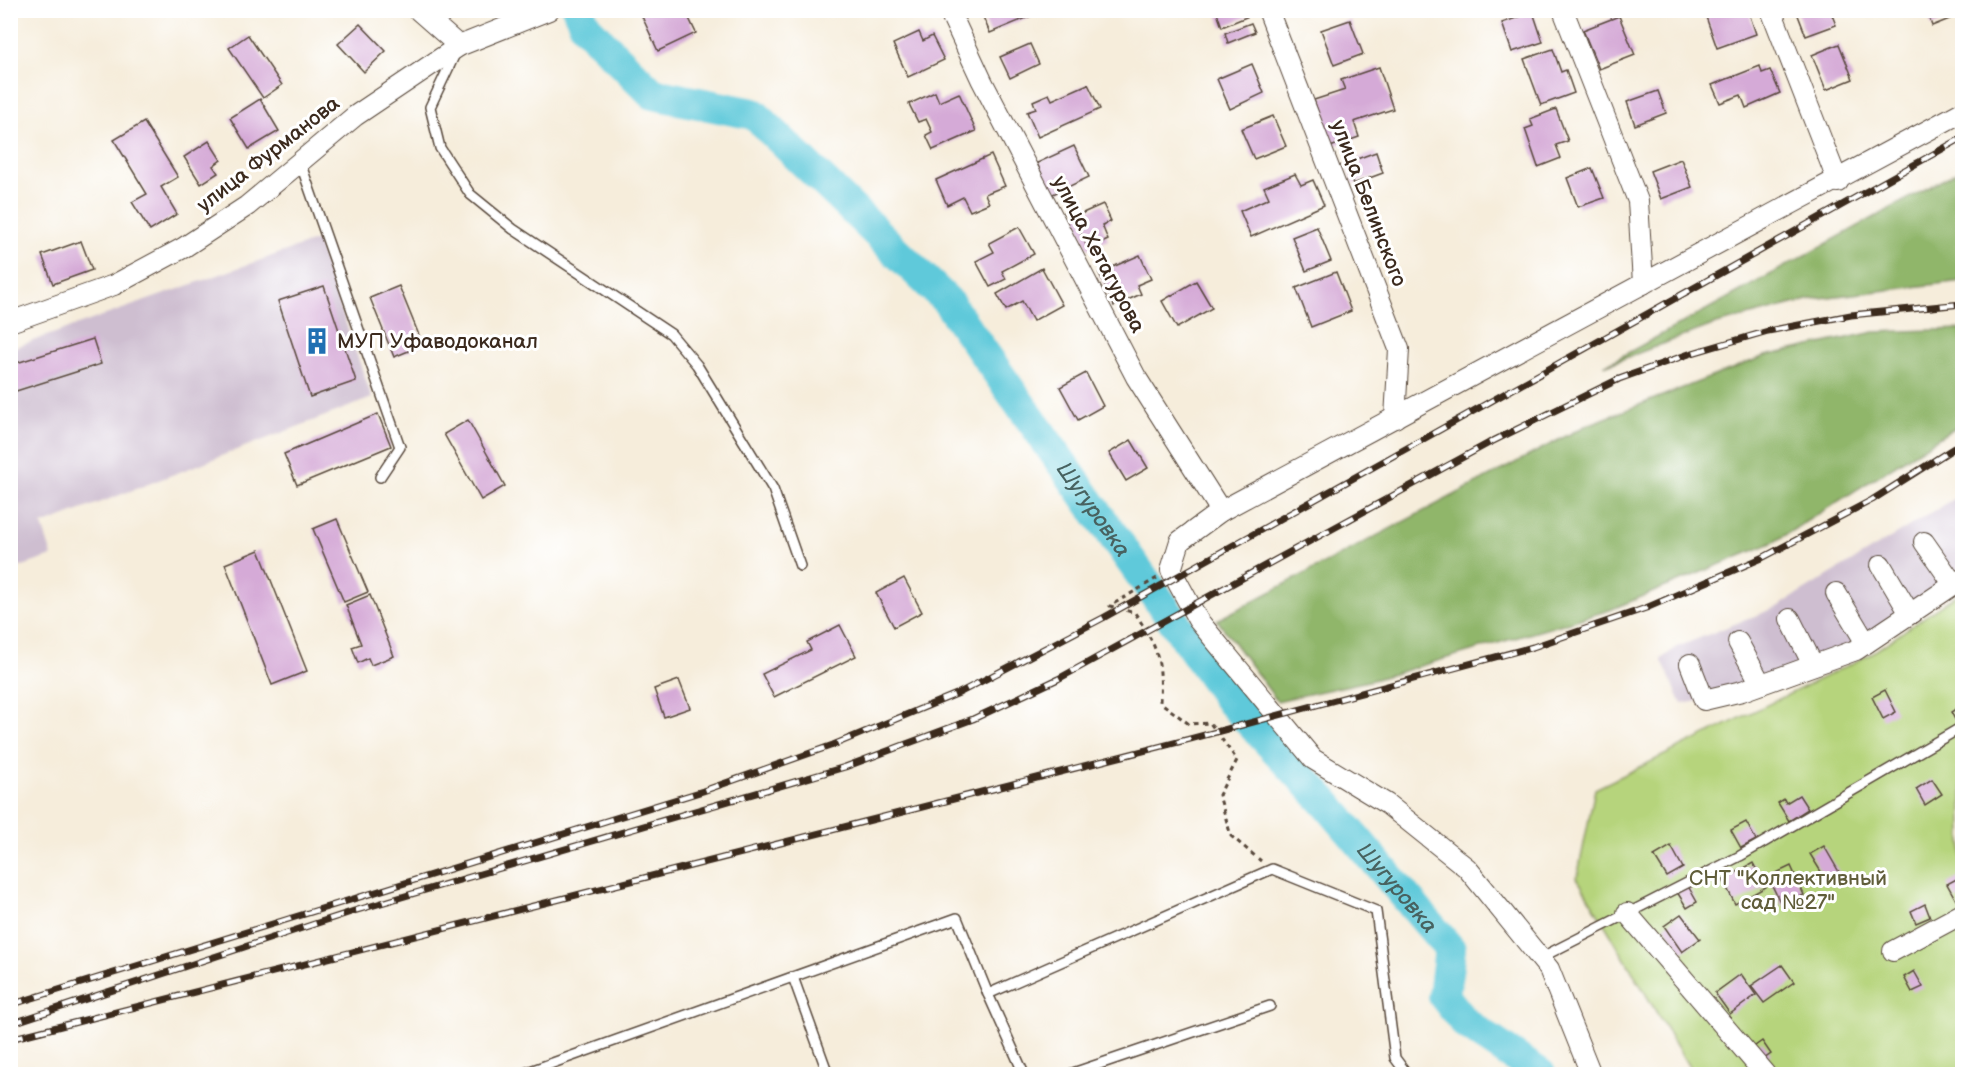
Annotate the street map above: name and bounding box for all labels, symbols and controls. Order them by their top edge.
street label: улица Фурманова [192,91,345,218]
street label: улица Белинского [1325,116,1412,290]
street label: улица Хетагурова [1047,172,1151,337]
building icon: МУП Уфаводоканал [302,326,332,356]
place label: МУП Уфаводоканал [337,329,538,354]
water label: Шугуровка [1050,457,1136,563]
water label: Шугуровка [1351,838,1443,939]
park label: СНТ "Коллективный сад №27" [1689,866,1887,915]

